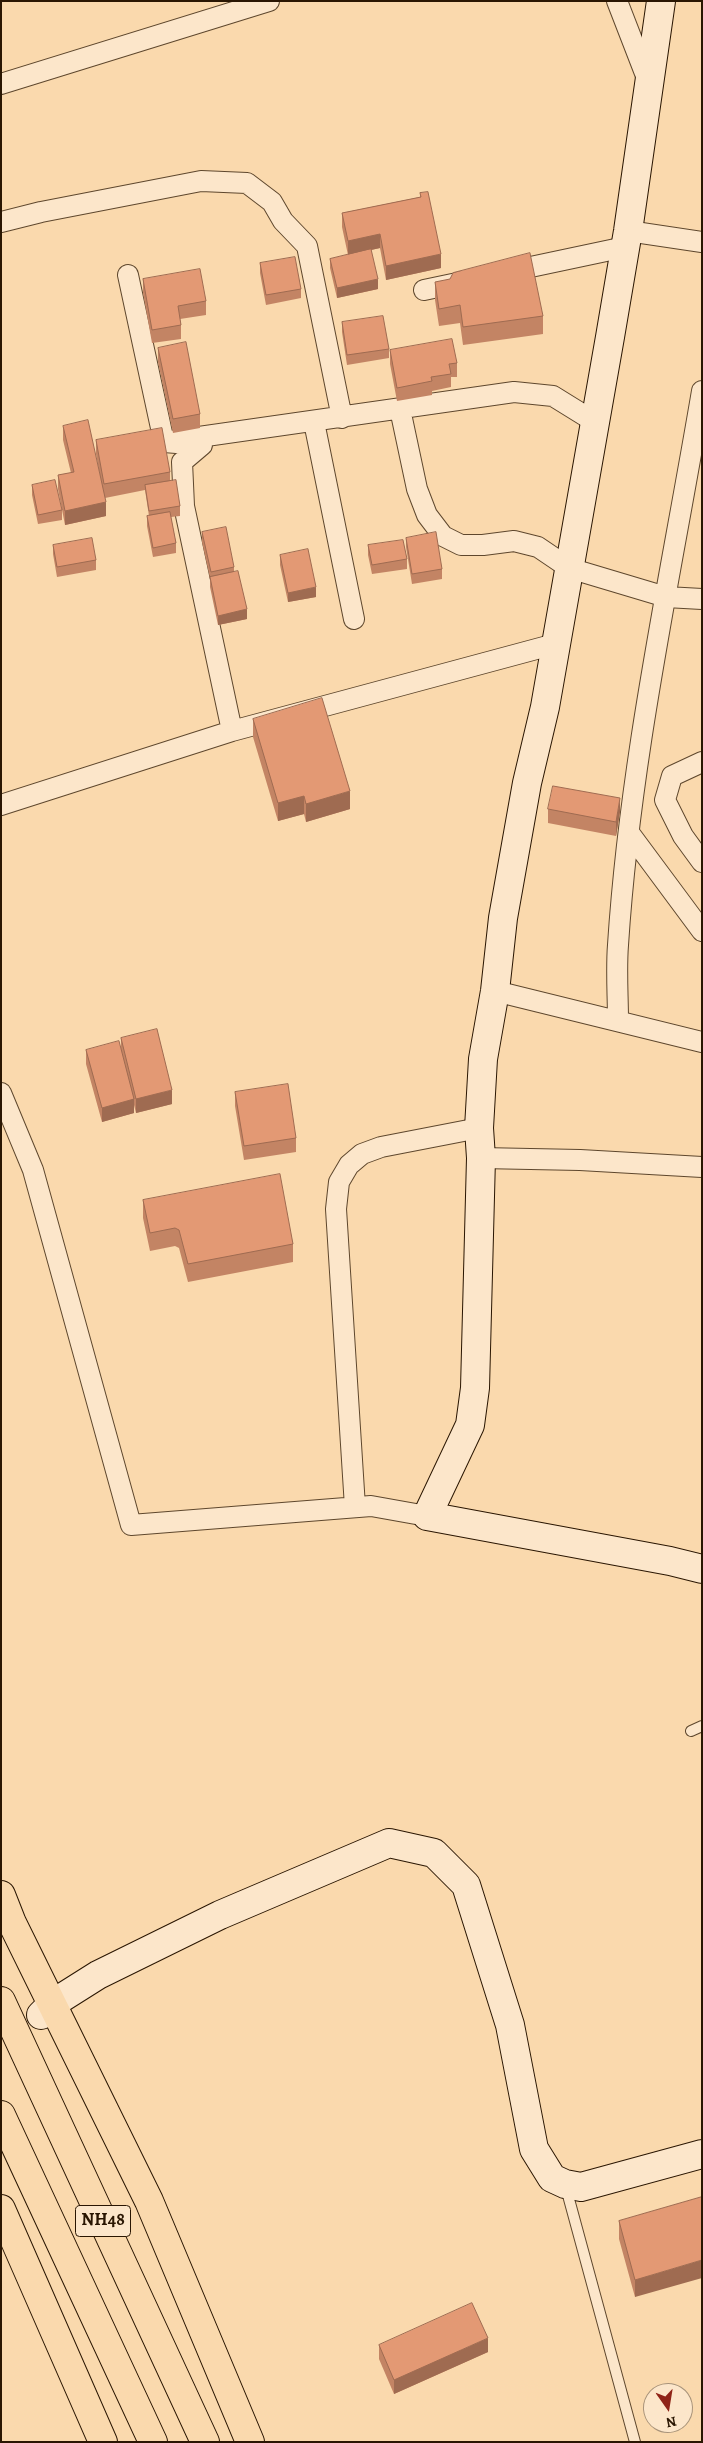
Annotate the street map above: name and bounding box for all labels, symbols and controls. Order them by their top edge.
road number: NH48 [76,2206,130,2236]
north arrow [643,2383,693,2433]
text: N [664,2412,678,2433]

